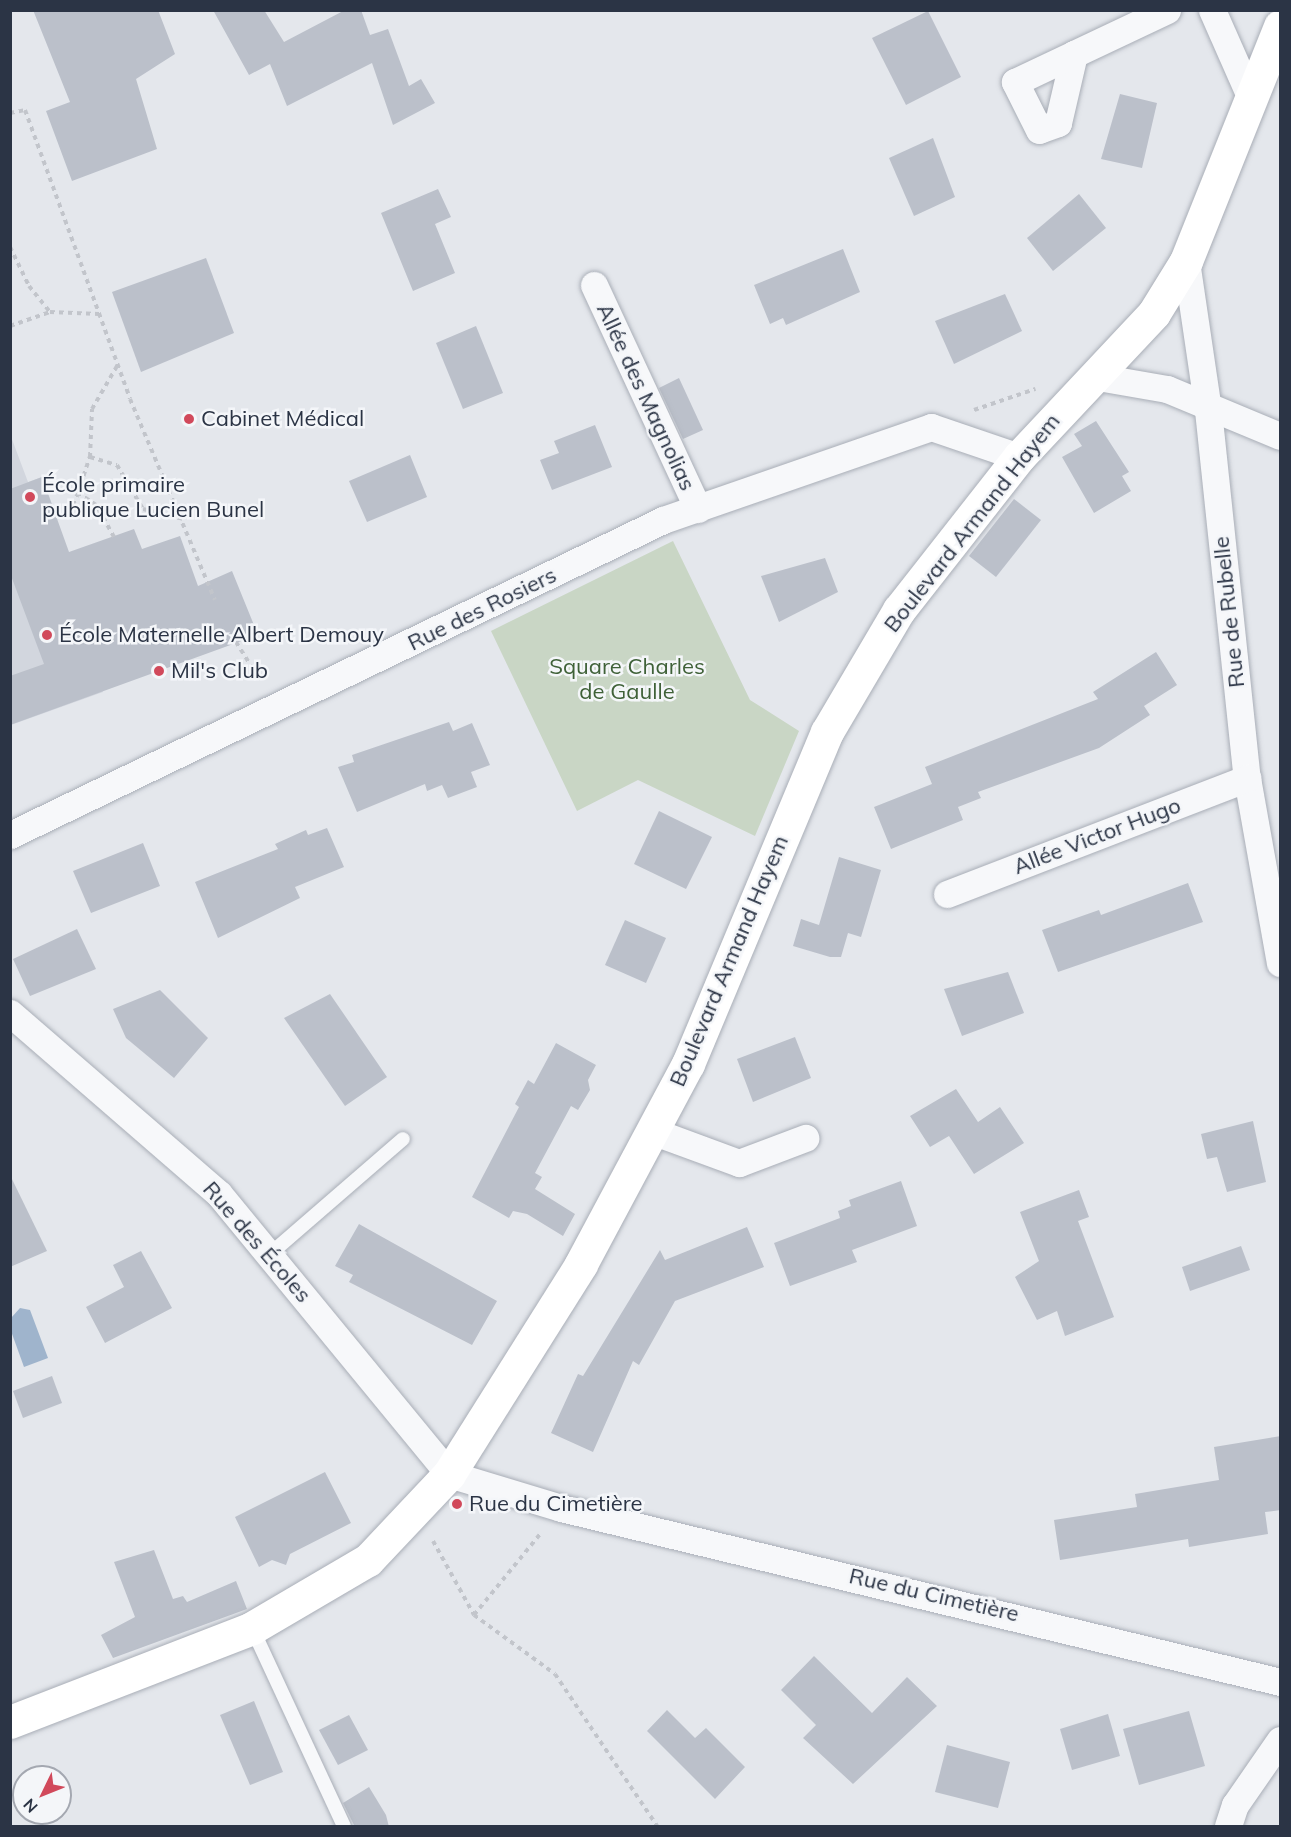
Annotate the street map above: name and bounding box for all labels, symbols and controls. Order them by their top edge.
street label: Allée des Magnolias [591,299,701,495]
place label: Cabinet Médical [201,406,364,432]
street label: Boulevard Armand Hayem [878,408,1066,638]
marker: Cabinet Médical [182,412,196,426]
place label: École primaire publique Lucien Bunel [42,471,264,522]
marker: École primaire publique Lucien Bunel [23,490,37,504]
street label: Rue de Rubelle [1208,535,1250,689]
street label: Rue des Rosiers [403,562,561,656]
place label: École Maternelle Albert Demouy [59,622,384,648]
marker: École Maternelle Albert Demouy [40,628,54,642]
park label: Square Charles de Gaulle [549,653,705,704]
place label: Mil's Club [171,658,268,684]
marker: Mil's Club [152,664,166,678]
street label: Allée Victor Hugo [1010,792,1184,880]
street label: Boulevard Armand Hayem [664,832,794,1090]
street label: Rue des Écoles [197,1176,317,1308]
place label: Rue du Cimetière [469,1491,643,1517]
marker: Rue du Cimetière [450,1497,464,1511]
street label: Rue du Cimetière [846,1563,1022,1627]
north arrow [12,1765,72,1825]
text: N [19,1795,42,1817]

